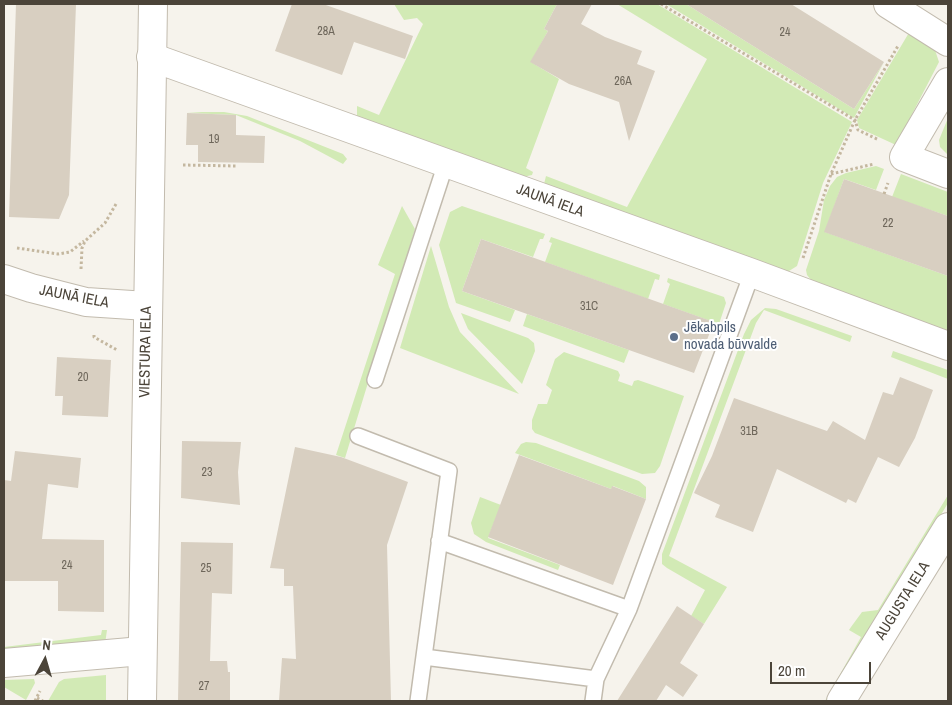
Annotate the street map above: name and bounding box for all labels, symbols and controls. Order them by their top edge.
house number: 28A [317,25,335,39]
house number: 24 [780,26,790,40]
house number: 26A [614,75,632,89]
house number: 19 [209,133,219,147]
street label: JAUNĀ IELA [514,181,586,221]
house number: 22 [883,217,893,231]
street label: JAUNĀ IELA [38,281,110,313]
house number: 31C [580,300,598,314]
street label: VIESTURA IELA [136,306,156,398]
place label: Jēkabpils novada būvvalde [684,319,777,354]
marker: Jēkabpils novada būvvalde [668,331,680,343]
house number: 20 [78,371,88,385]
house number: 31B [740,425,758,439]
house number: 23 [202,466,212,480]
house number: 24 [62,559,72,573]
street label: AUGUSTA IELA [872,559,934,643]
house number: 25 [201,562,211,576]
north arrow [20,635,70,685]
text: N [41,636,52,654]
scale bar [772,652,873,684]
text: 20 m [778,660,805,681]
house number: 27 [199,680,209,694]

